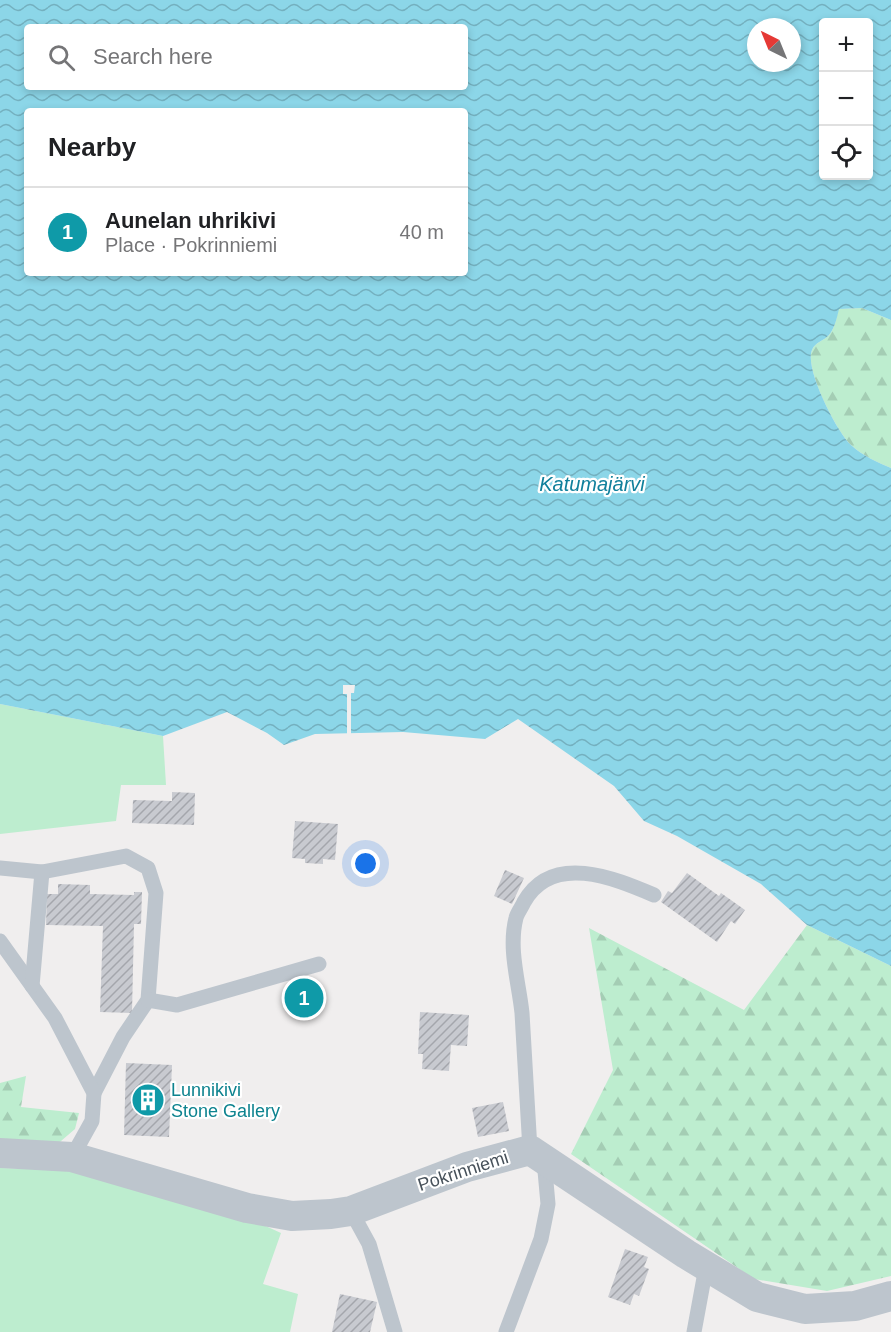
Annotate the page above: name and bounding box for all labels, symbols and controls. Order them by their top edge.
north arrow [747,18,801,72]
map controls [819,18,873,180]
button: + [819,18,873,72]
search box [24,24,468,90]
icon: search [45,41,78,74]
text: Search here [93,44,213,69]
button: − [819,72,873,126]
button: locate [819,126,873,180]
text: Nearby [48,132,136,162]
text: Aunelan uhrikivi [105,208,276,233]
text: 1 [62,221,73,243]
text: 40 m [400,221,444,243]
text: Place · Pokrinniemi [105,234,277,256]
water label: Katumajärvi [539,473,645,495]
your location [351,849,380,878]
pin: 1 [284,976,324,1020]
place label: Lunnikivi Stone Gallery [171,1080,280,1121]
building icon: Lunnikivi Stone Gallery [130,1082,166,1118]
street label: Pokrinniemi [415,1147,511,1195]

